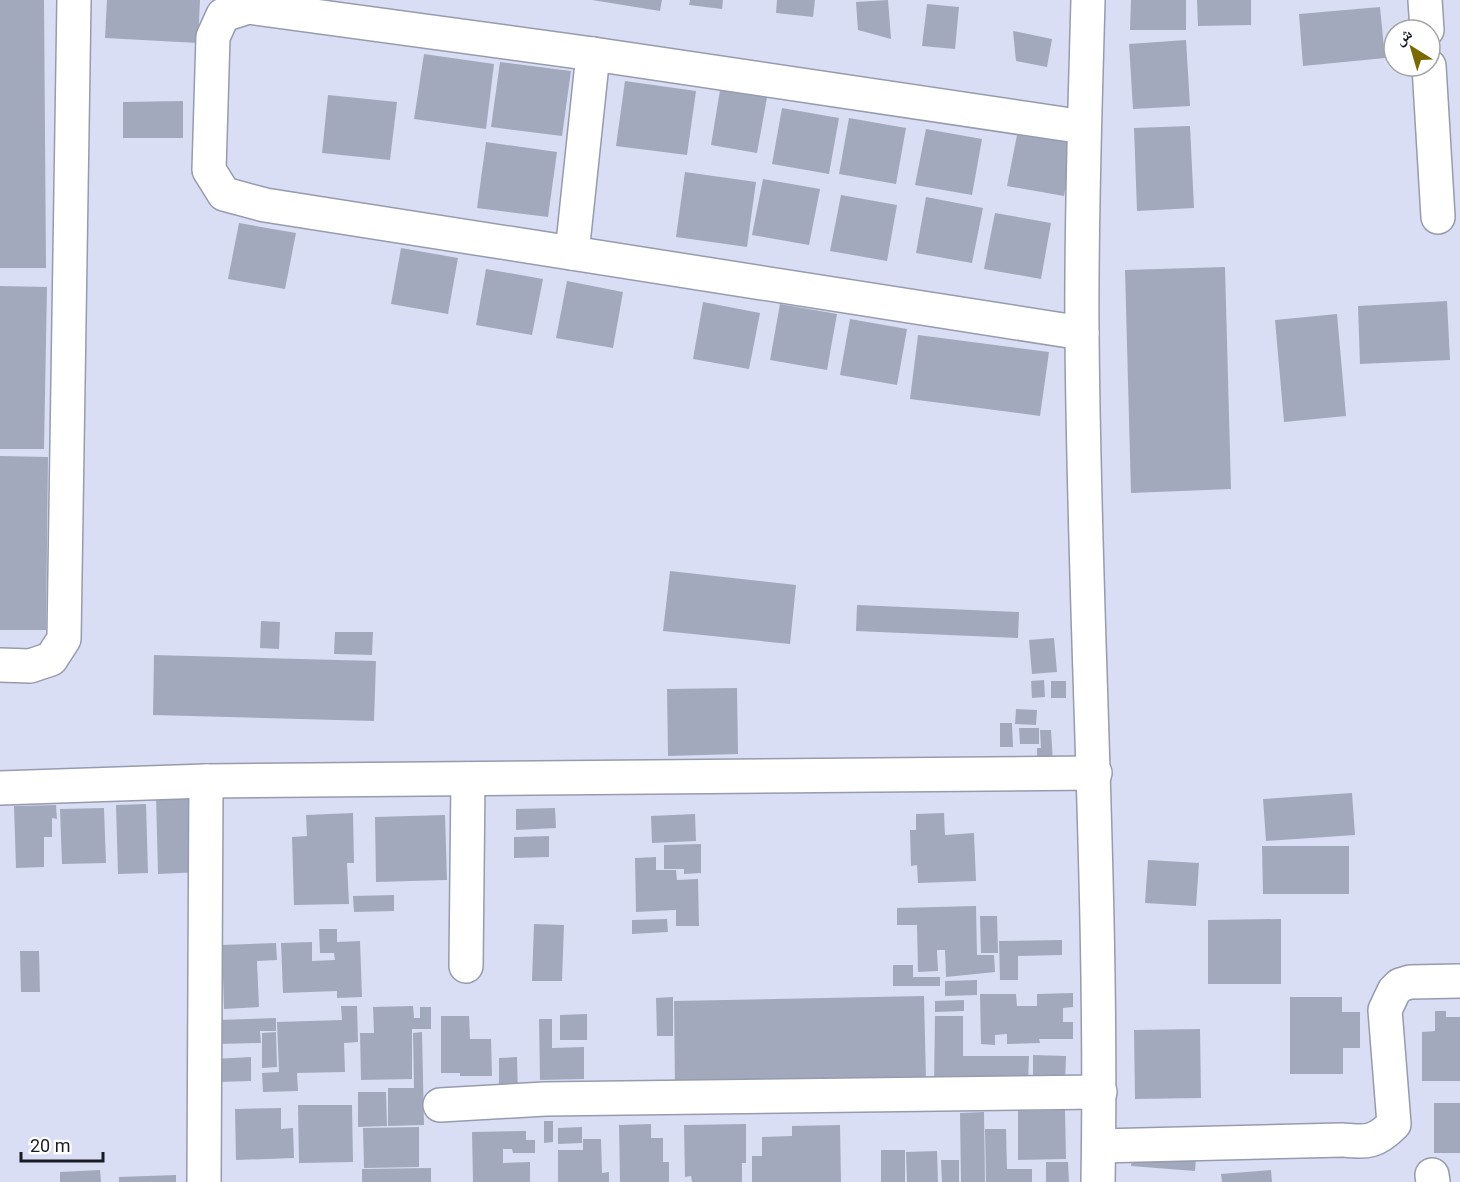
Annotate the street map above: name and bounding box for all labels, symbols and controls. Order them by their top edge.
north arrow [1382,18,1442,78]
text: ش [1391,24,1416,49]
scale bar [21,1125,104,1163]
text: 20 m [30,1135,70,1156]

